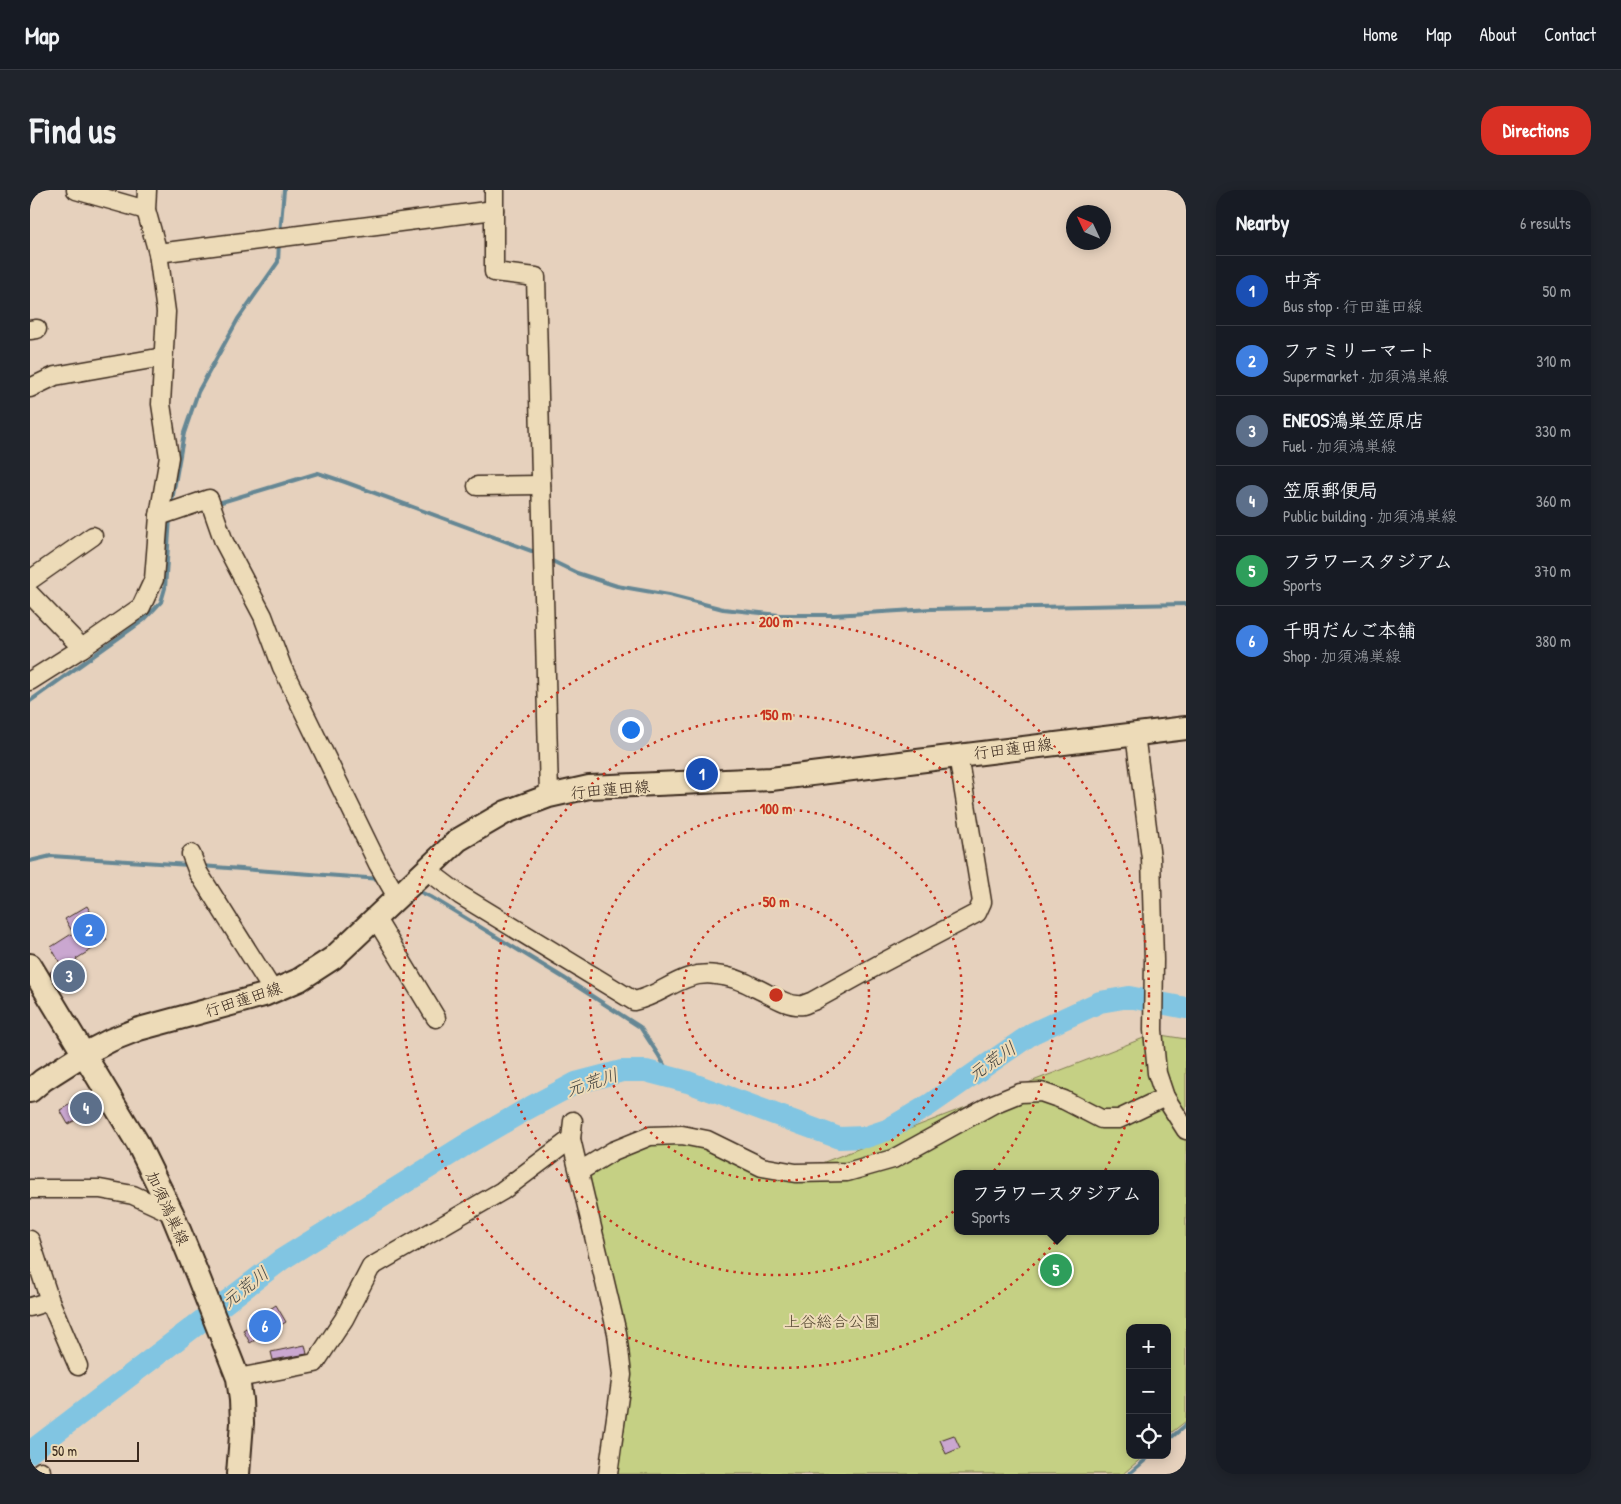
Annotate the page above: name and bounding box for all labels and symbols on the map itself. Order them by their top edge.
north arrow [1066,205,1111,250]
text: 200 m [759,611,793,632]
text: 150 m [760,704,792,725]
your location [618,717,644,743]
street label: 行田蓮田線 [972,732,1054,764]
pin: 1 [686,755,718,793]
street label: 行田蓮田線 [569,775,651,803]
text: 100 m [760,798,792,819]
text: 50 m [763,891,789,912]
pin: 2 [73,911,105,949]
pin: 3 [53,957,85,995]
street label: 行田蓮田線 [202,976,284,1022]
centre of rings [767,986,785,1004]
water label: 元荒川 [963,1035,1021,1087]
water label: 元荒川 [562,1062,622,1102]
pin: 4 [70,1089,102,1127]
street label: 加須鴻巣線 [141,1167,195,1249]
pin: 5 [1040,1251,1072,1289]
water label: 元荒川 [216,1261,274,1313]
pin: 6 [249,1307,281,1345]
park label: 上谷総合公園 [784,1310,880,1332]
scale bar [45,1439,139,1462]

